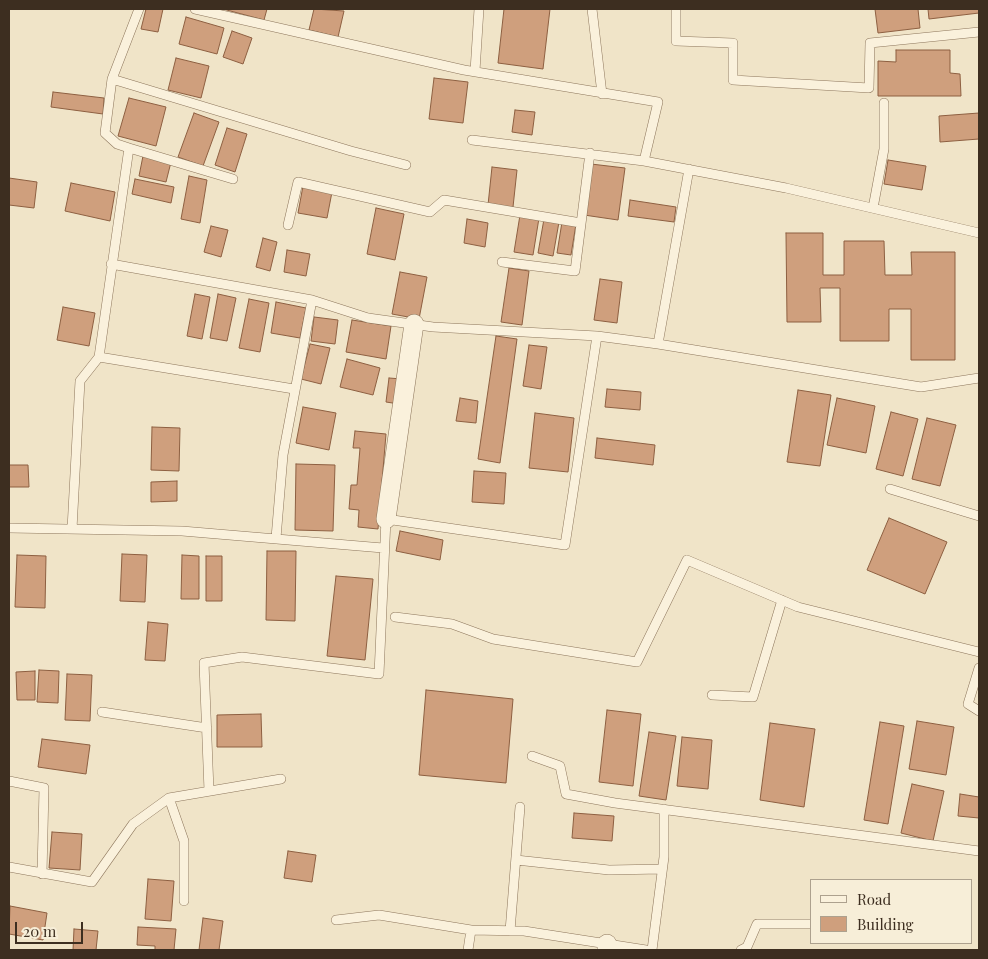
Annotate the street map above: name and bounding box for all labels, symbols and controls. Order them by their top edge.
legend [810,879,973,944]
text: Road [857,889,891,909]
scale bar [18,912,85,944]
text: Building [857,914,913,934]
text: 20 m [23,921,56,941]

